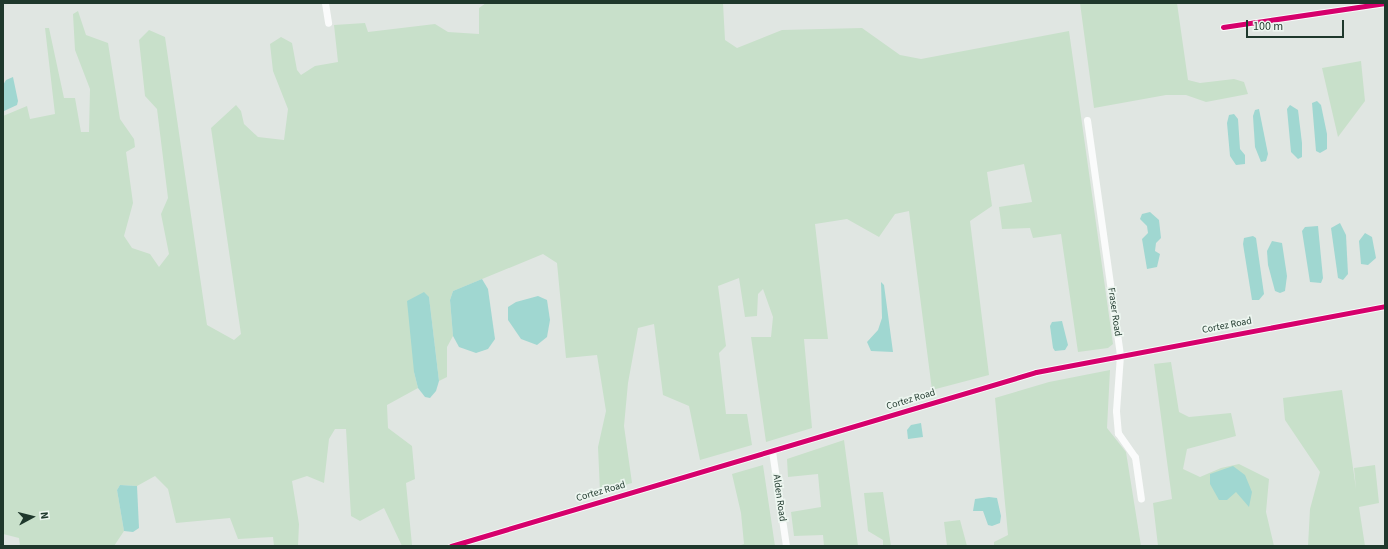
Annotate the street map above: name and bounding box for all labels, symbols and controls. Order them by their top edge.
scale bar [1248,12,1346,38]
text: 100 m [1253,18,1283,35]
street label: Fraser Road [1105,287,1123,337]
street label: Cortez Road [1201,315,1253,337]
street label: Cortez Road [885,387,937,413]
street label: Alden Road [770,474,788,522]
street label: Cortez Road [575,479,627,505]
north arrow [12,497,52,537]
text: N [37,511,52,520]

